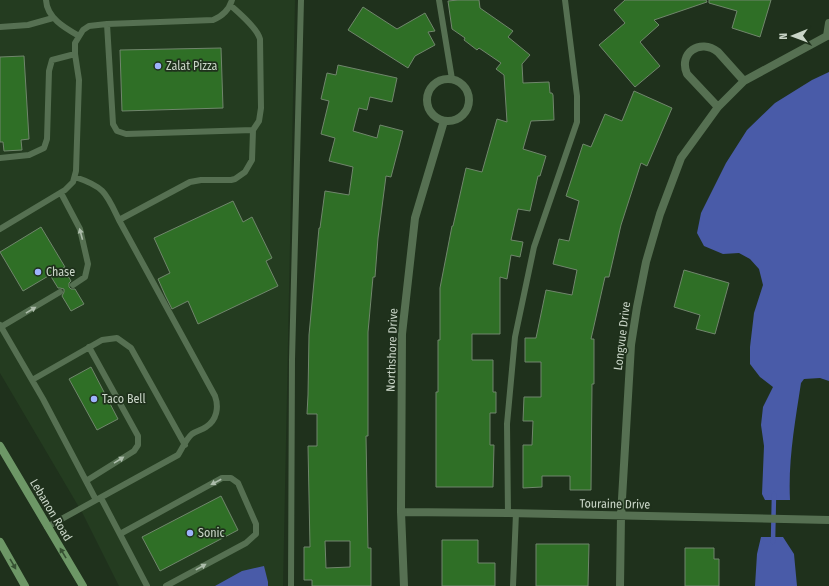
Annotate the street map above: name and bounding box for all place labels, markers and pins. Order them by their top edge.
place label: Zalat Pizza [166,59,218,73]
marker: Zalat Pizza [153,61,163,71]
place label: Chase [46,265,75,279]
marker: Chase [33,267,43,277]
place label: Taco Bell [102,392,146,406]
marker: Taco Bell [89,394,99,404]
place label: Sonic [198,526,225,540]
marker: Sonic [185,528,195,538]

